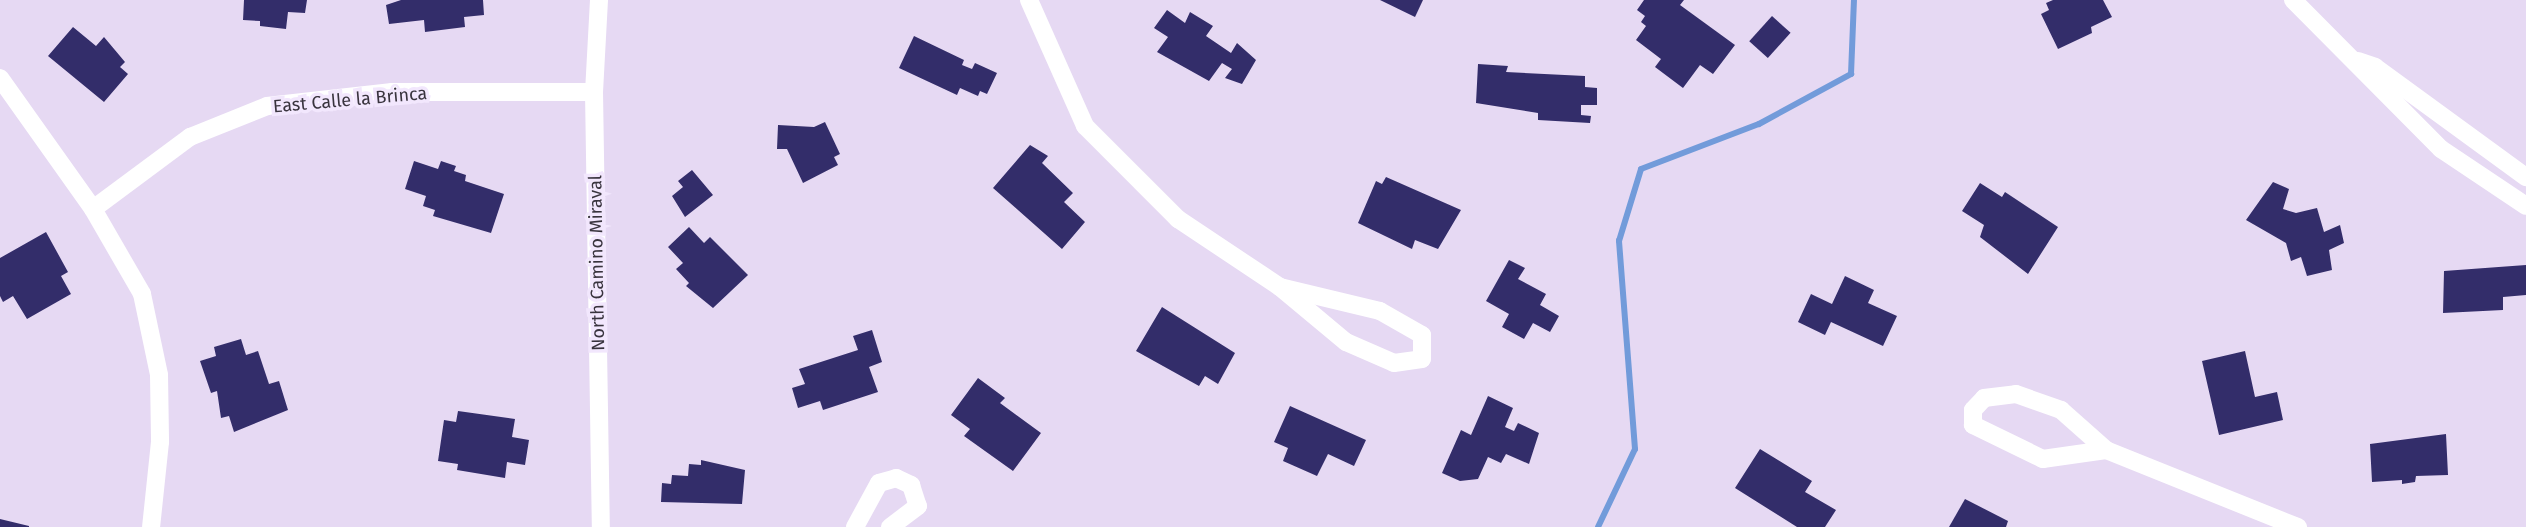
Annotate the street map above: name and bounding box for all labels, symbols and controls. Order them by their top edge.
street label: East Calle la Brinca [272,82,428,118]
street label: North Camino Miraval [585,175,609,351]

